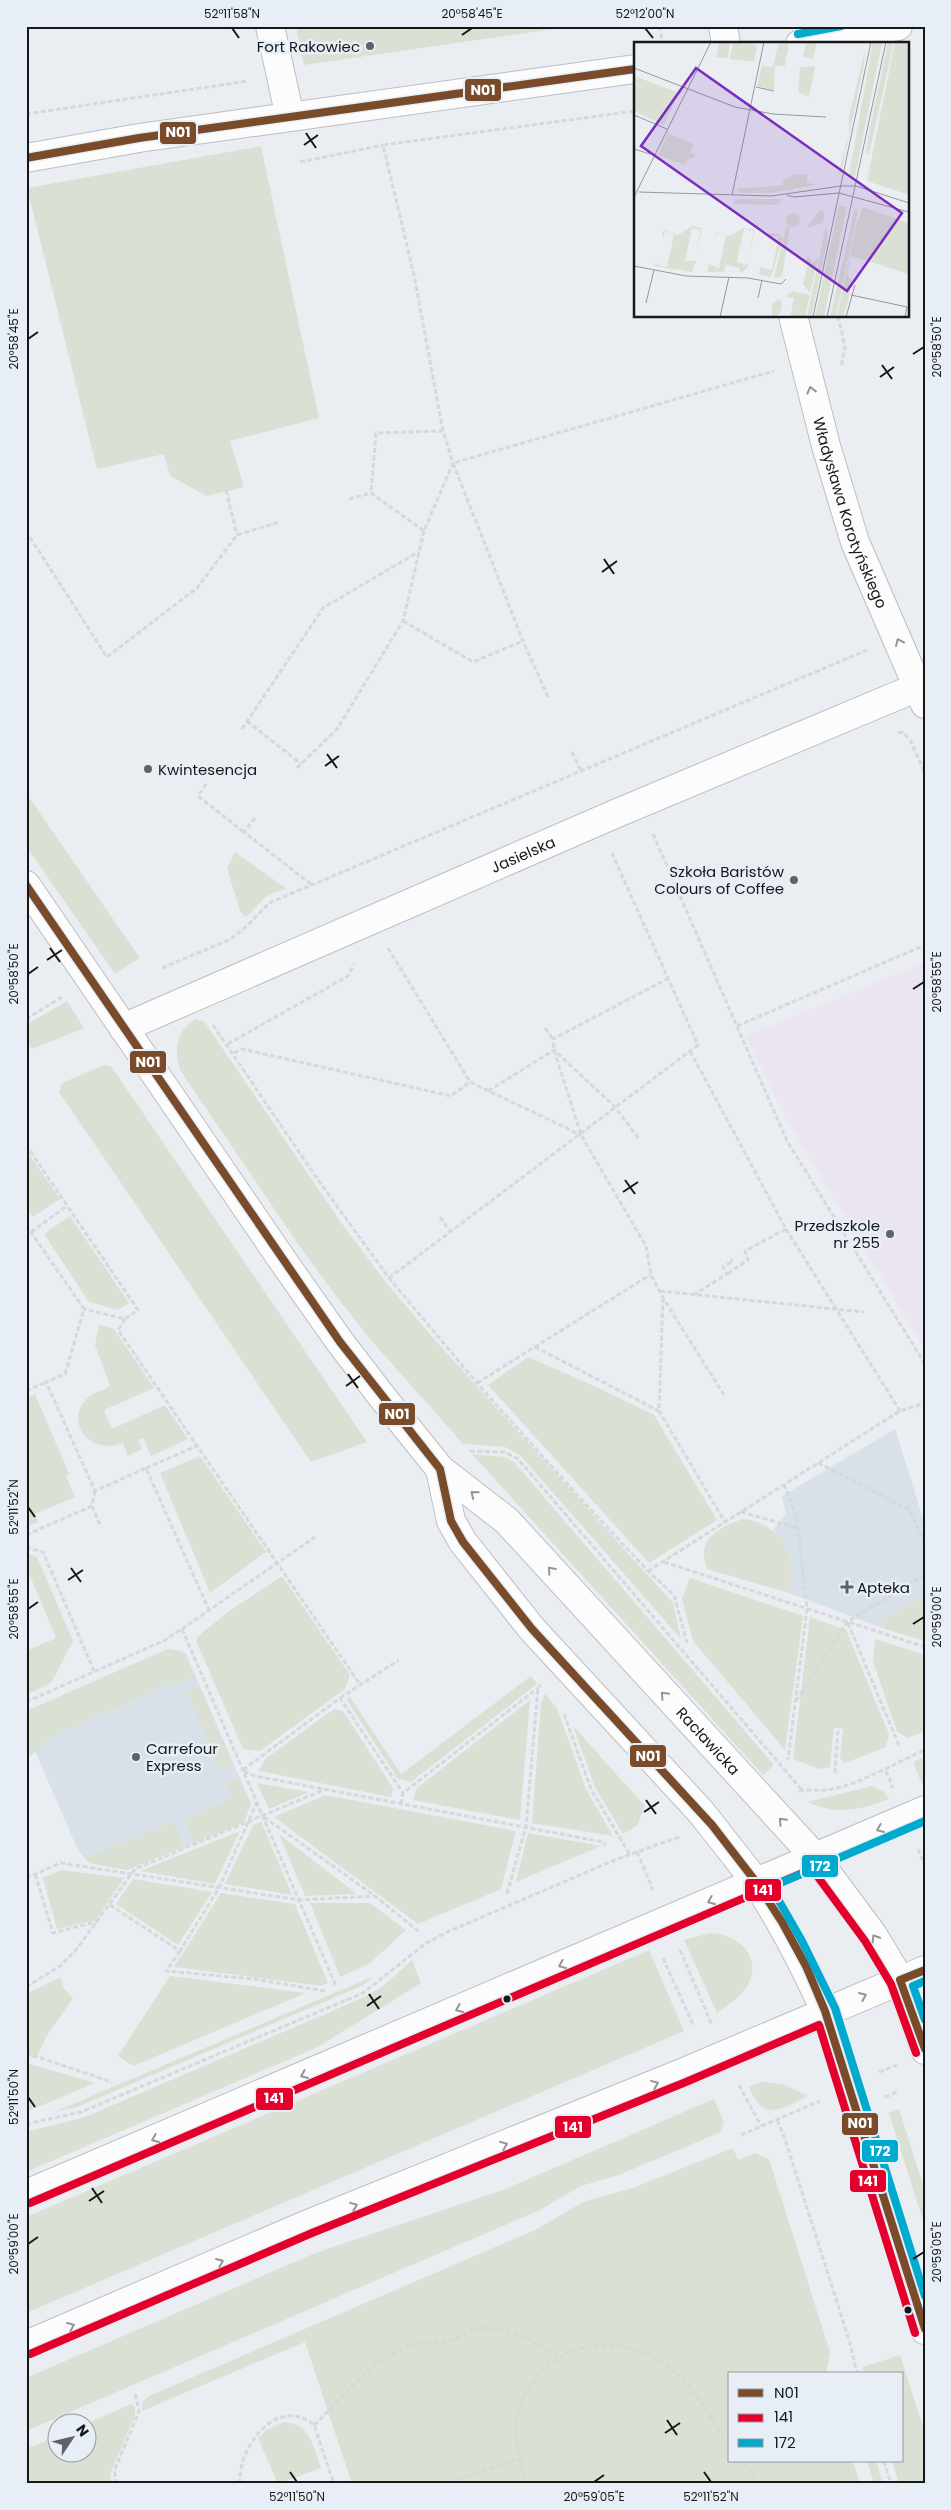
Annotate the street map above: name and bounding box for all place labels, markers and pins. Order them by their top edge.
place label: Fort Rakowiec [257,36,360,57]
marker: Fort Rakowiec [364,40,376,52]
place label: Kwintesencja [158,759,257,780]
marker: Kwintesencja [142,763,154,775]
place label: Szkoła Baristów Colours of Coffee [654,861,785,899]
marker: Szkoła Baristów Colours of Coffee [788,874,800,886]
place label: Przedszkole nr 255 [794,1215,880,1253]
marker: Przedszkole nr 255 [884,1228,896,1240]
place label: Apteka [857,1577,910,1598]
marker: Apteka [841,1581,853,1593]
place label: Carrefour Express [146,1738,218,1776]
marker: Carrefour Express [130,1751,142,1763]
unlabelled marker [502,1994,512,2004]
unlabelled marker [903,2305,913,2315]

